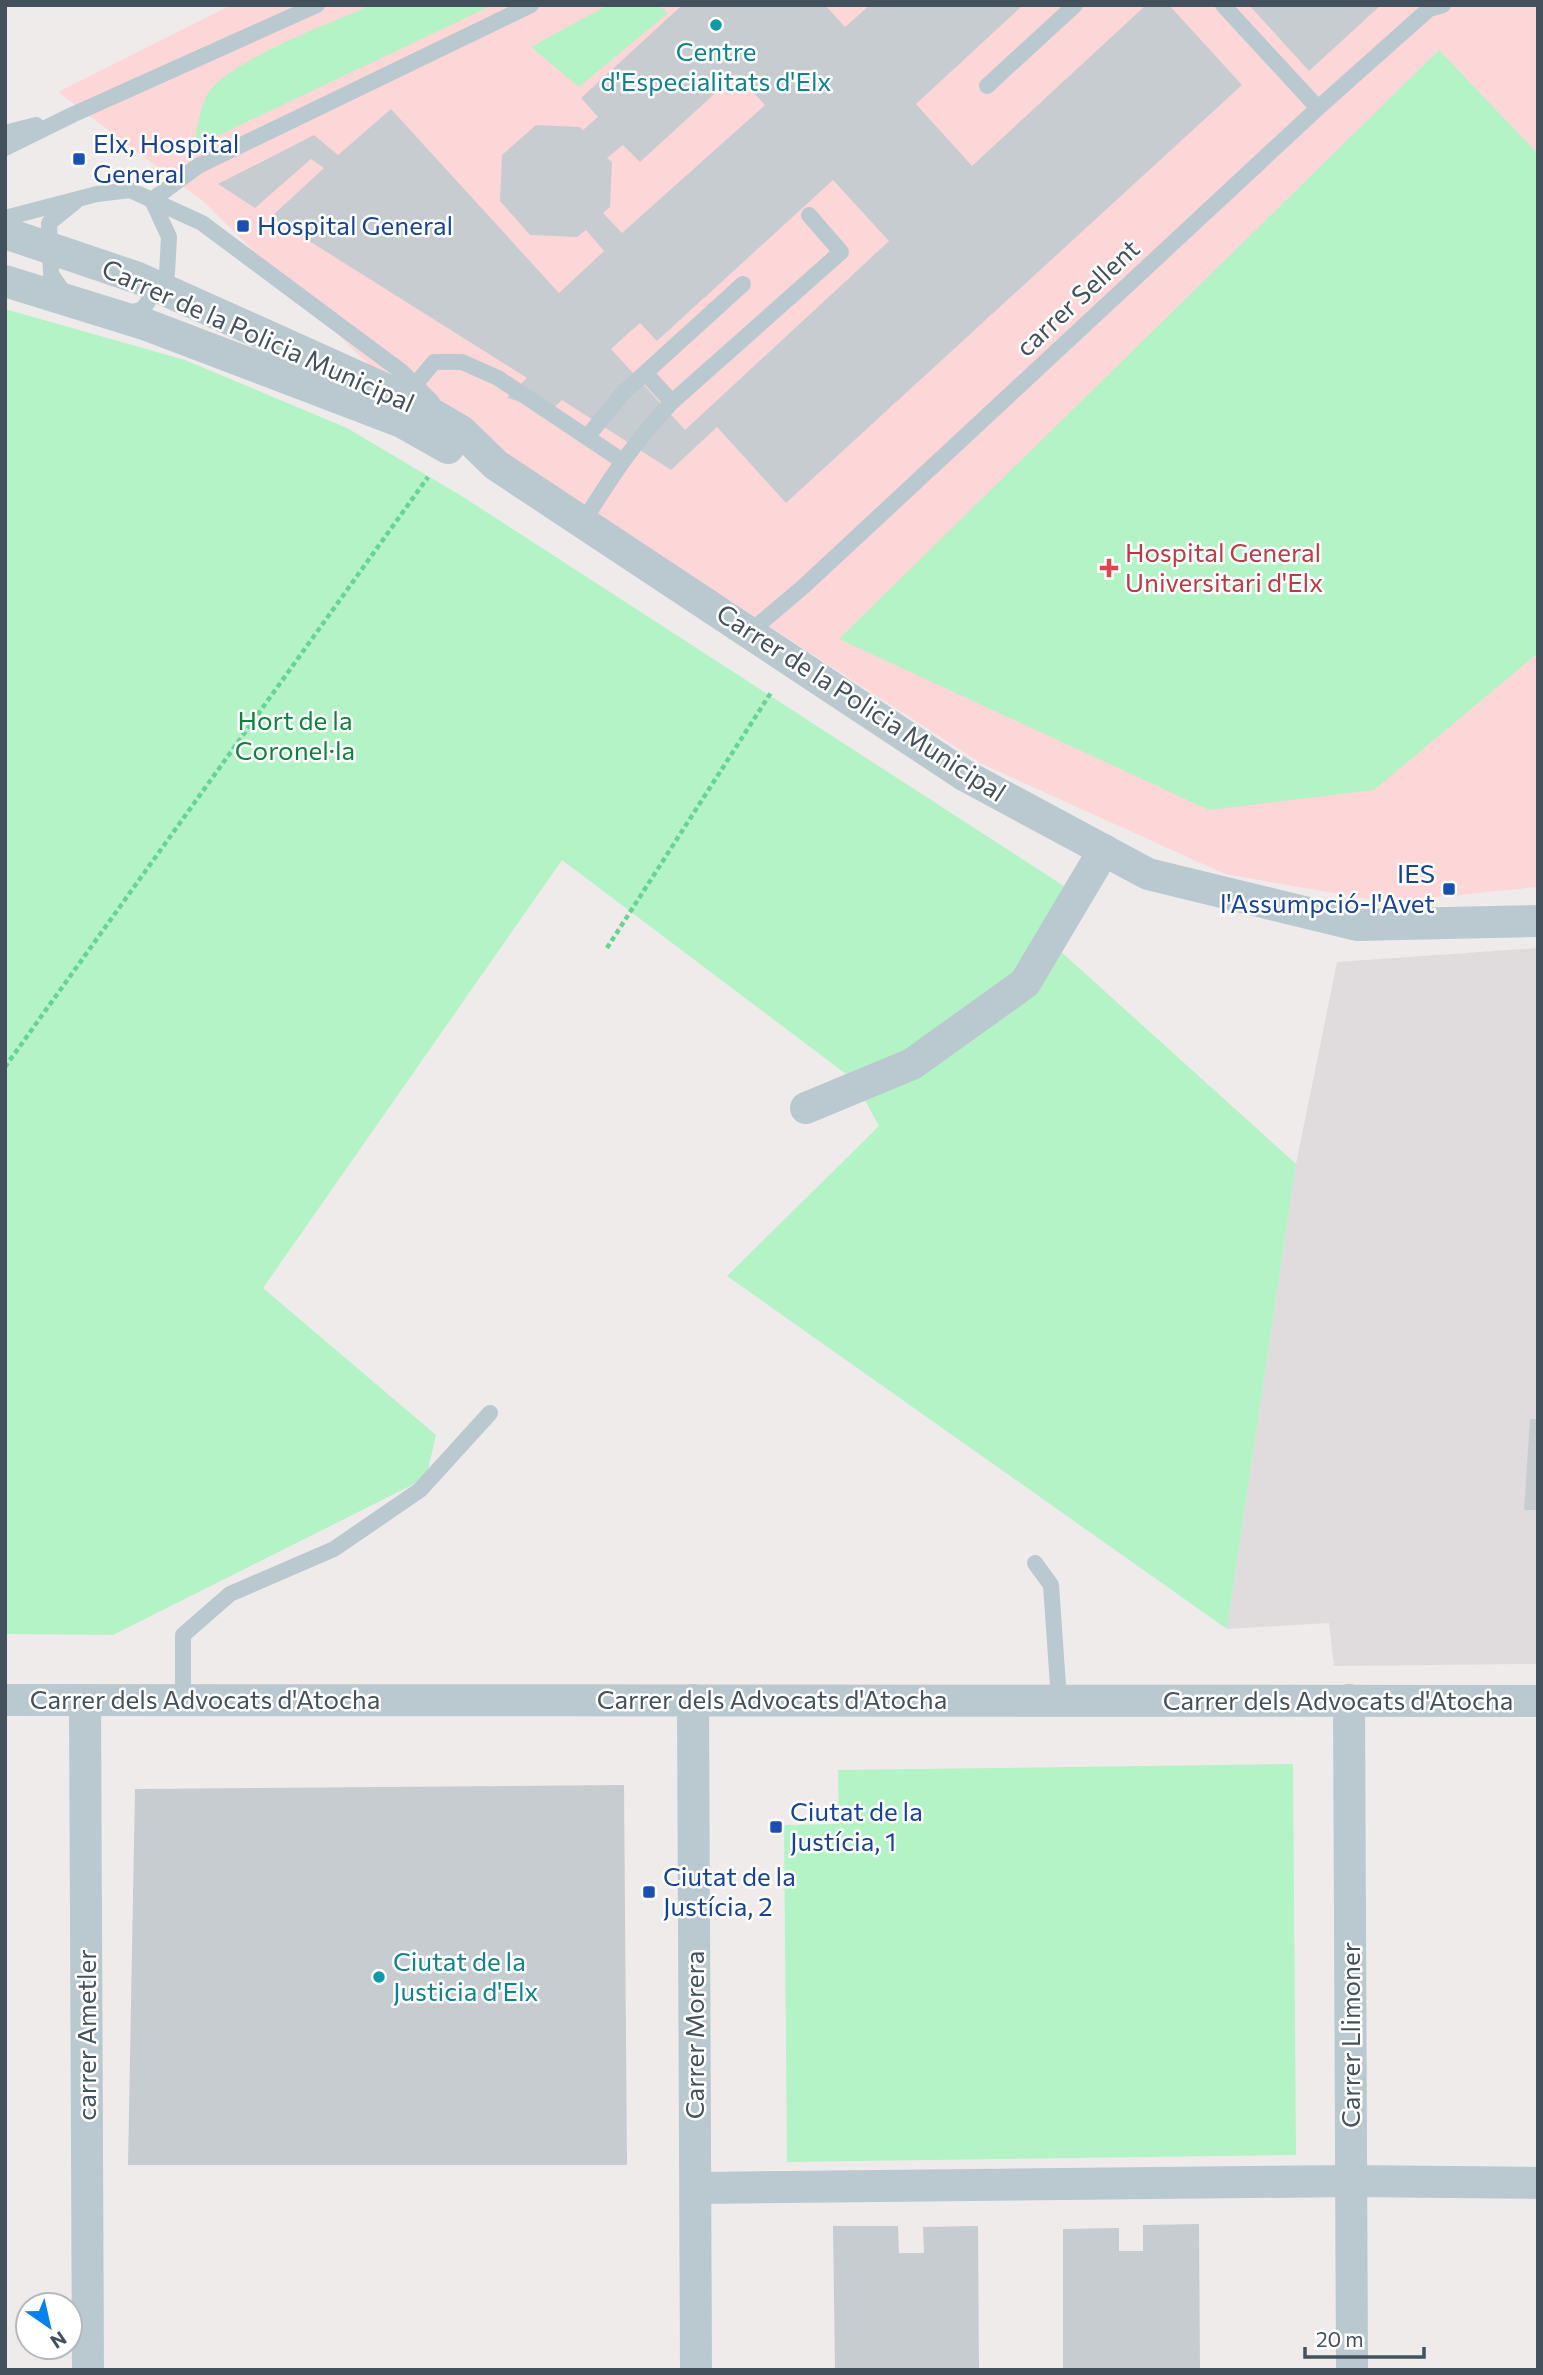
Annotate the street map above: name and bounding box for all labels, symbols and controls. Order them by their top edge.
marker: Centre d'Especialitats d'Elx [708,17,724,33]
place label: Centre d'Especialitats d'Elx [601,35,832,96]
place label: Elx, Hospital General [93,127,239,188]
marker: Elx, Hospital General [71,151,87,167]
place label: Hospital General [257,209,453,240]
marker: Hospital General [235,218,251,234]
street label: carrer Sellent [1009,232,1145,362]
street label: Carrer de la Policia Municipal [98,252,420,418]
place label: Hospital General Universitari d'Elx [1125,536,1323,597]
marker: Hospital General Universitari d'Elx [1099,558,1119,578]
street label: Carrer de la Policia Municipal [711,597,1012,807]
park label: Hort de la Coronel·la [235,704,355,765]
place label: IES l'Assumpció-l'Avet [1220,857,1435,918]
marker: IES l'Assumpció-l'Avet [1441,881,1457,897]
street label: Carrer dels Advocats d'Atocha [30,1683,380,1714]
street label: Carrer dels Advocats d'Atocha [597,1683,947,1714]
street label: Carrer dels Advocats d'Atocha [1163,1684,1513,1715]
place label: Ciutat de la Justícia, 1 [790,1795,923,1856]
marker: Ciutat de la Justícia, 1 [768,1819,784,1835]
place label: Ciutat de la Justícia, 2 [663,1860,796,1921]
marker: Ciutat de la Justícia, 2 [641,1884,657,1900]
street label: Carrer Llimoner [1334,1942,1365,2128]
place label: Ciutat de la Justicia d'Elx [393,1945,539,2006]
street label: carrer Ametler [70,1949,101,2121]
street label: Carrer Morera [678,1951,709,2119]
marker: Ciutat de la Justicia d'Elx [371,1969,387,1985]
north arrow [14,2291,84,2361]
scale bar [1305,2316,1424,2360]
text: 20 m [1316,2326,1364,2351]
text: N [46,2327,71,2354]

